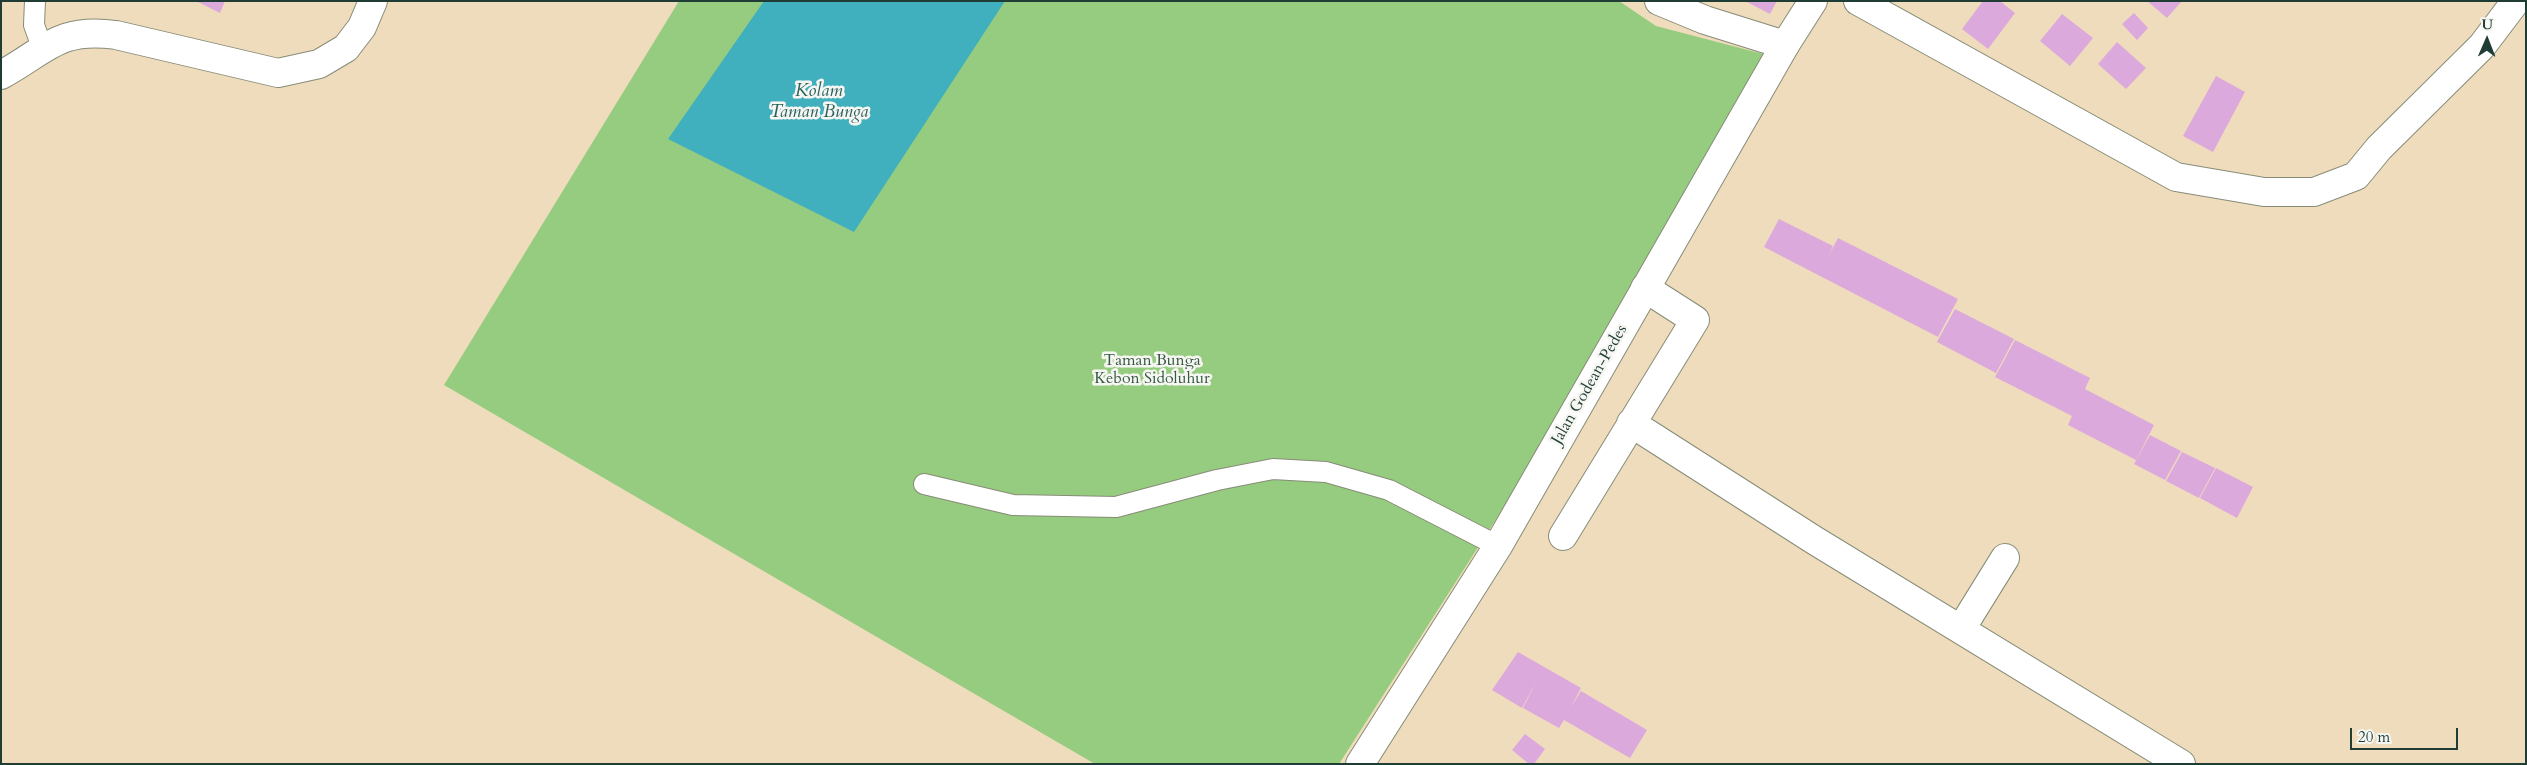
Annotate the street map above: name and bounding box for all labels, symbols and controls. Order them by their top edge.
north arrow [2462,15,2512,65]
text: U [2481,15,2493,34]
water label: Kolam Taman Bunga [770,81,868,124]
street label: Jalan Godean-Pedes [1548,322,1632,448]
park label: Taman Bunga Kebon Sidoluhur [1094,351,1210,389]
scale bar [2352,718,2460,750]
text: 20 m [2358,727,2390,747]

